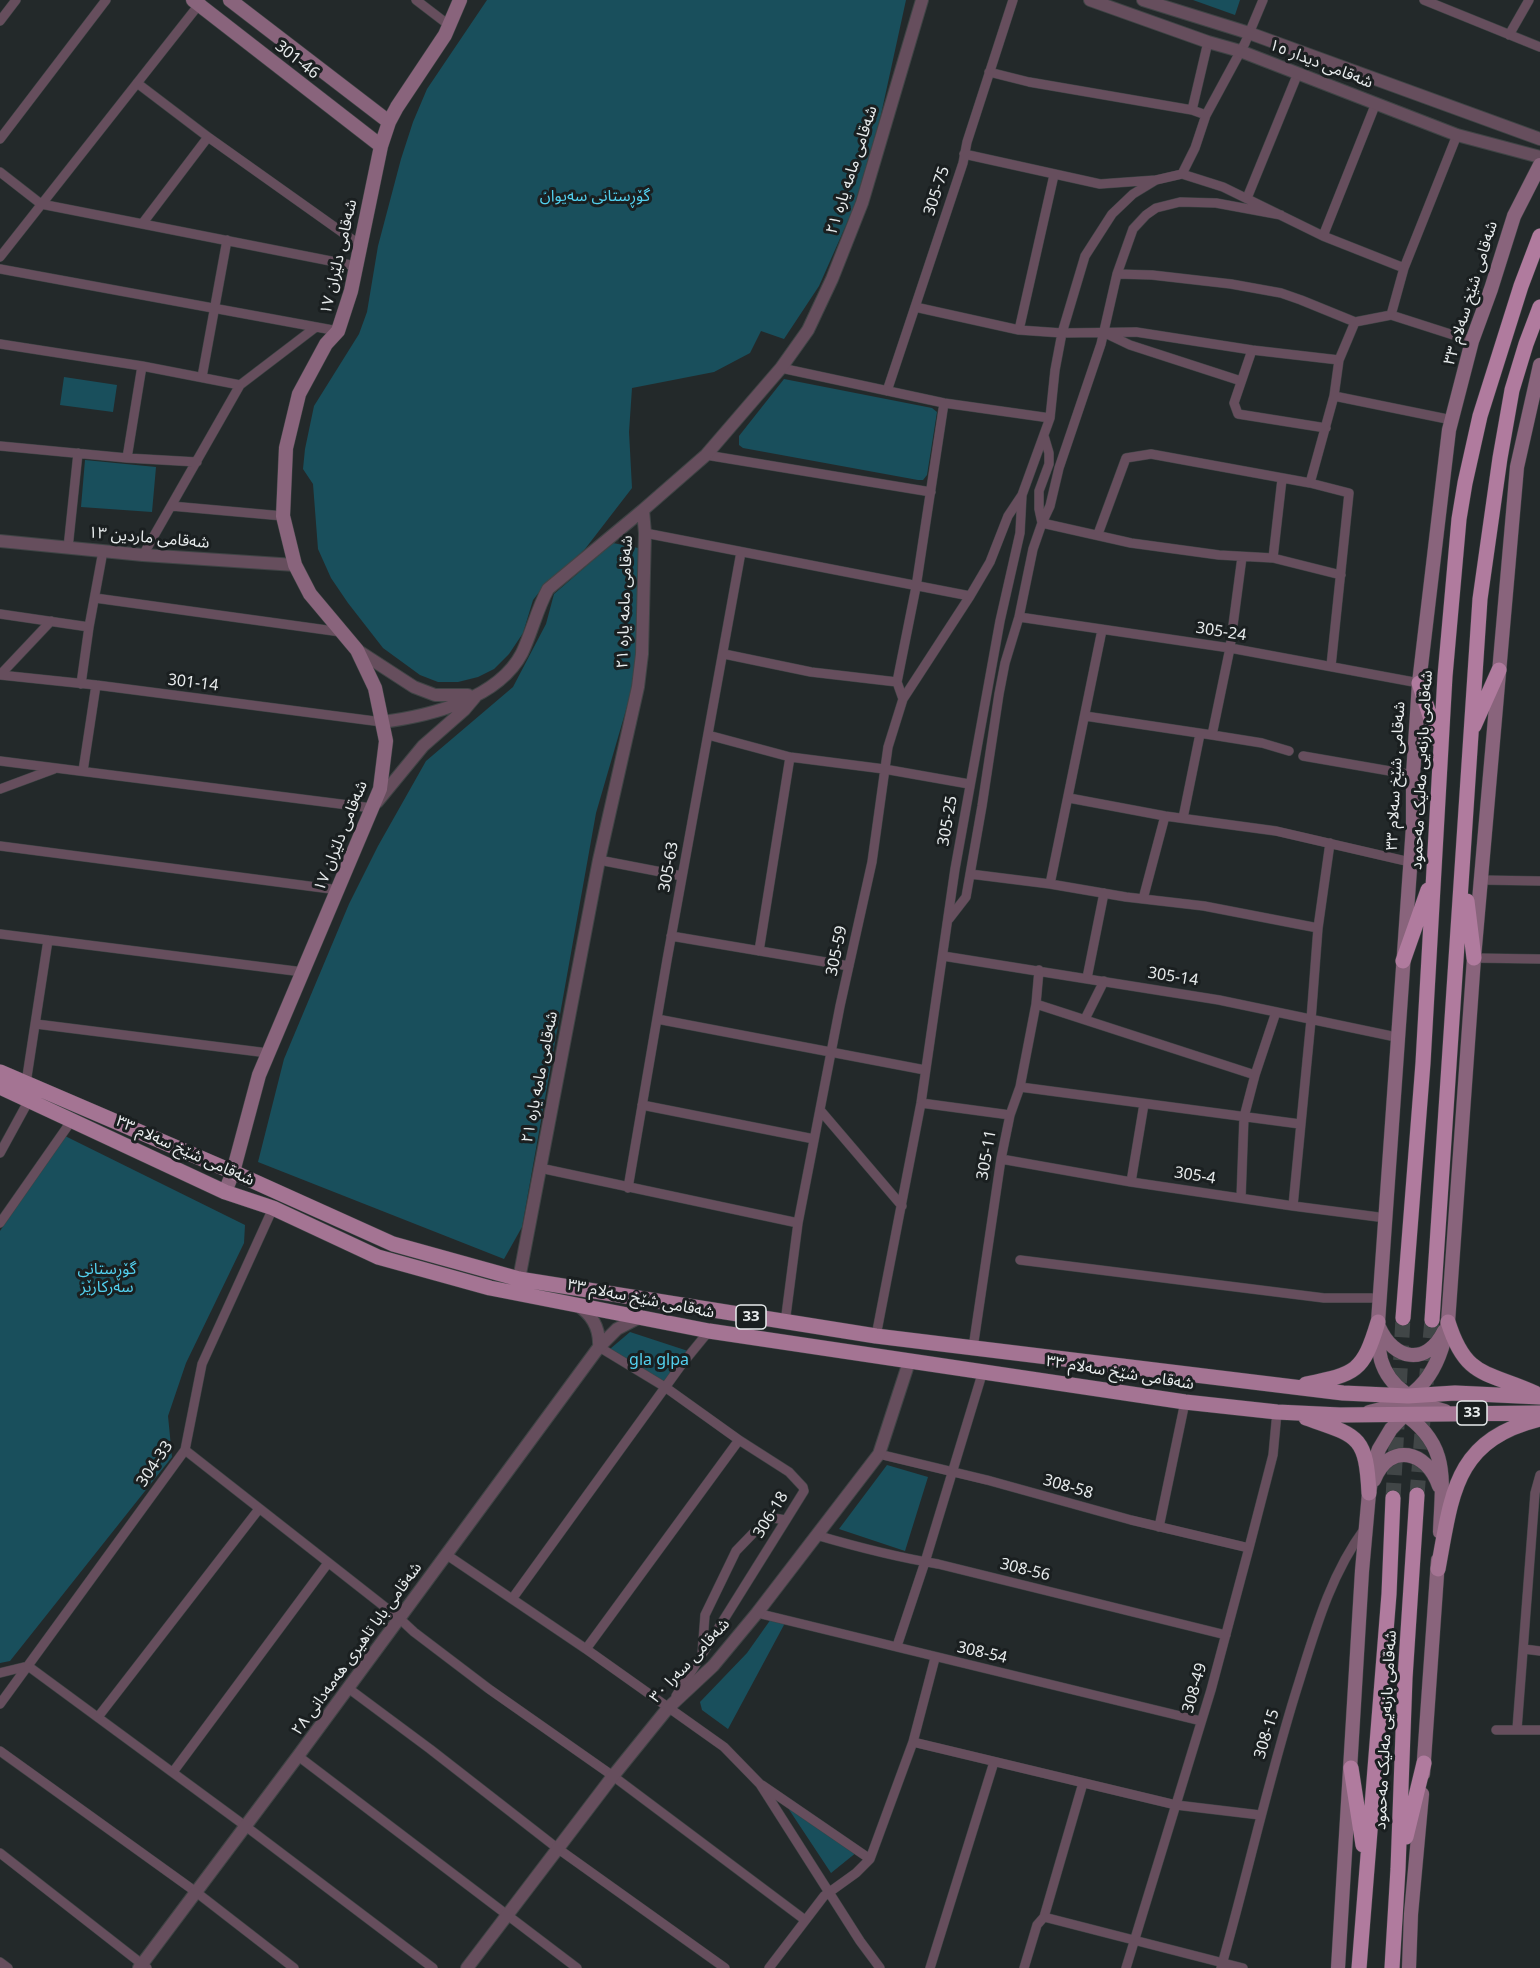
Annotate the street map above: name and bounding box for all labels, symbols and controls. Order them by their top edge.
street label: شەقامی دیدار ١٥ [1266,35,1376,93]
street label: 301-46 [271,37,323,83]
street label: شەقامی مامە یارە ٢١ [822,104,882,236]
street label: 305-75 [920,164,954,218]
park label: گۆڕستانی سەیوان [540,186,650,206]
street label: شەقامی دلێران ١٧ [316,198,362,316]
street label: شەقامی شێخ سەلام ٣٣ [1440,219,1502,367]
street label: شەقامی ماردین ١٣ [88,523,210,553]
street label: شەقامی مامە یارە ٢١ [613,535,637,669]
street label: 305-24 [1194,619,1248,645]
street label: 301-14 [167,670,219,696]
street label: شەقامی بازنەیی مەلیک مەحمود [1407,670,1437,870]
street label: شەقامی شێخ سەلام ٣٣ [1383,701,1409,851]
street label: شەقامی دلێران ١٧ [310,778,372,894]
street label: 305-25 [934,794,962,848]
street label: 305-63 [655,840,683,894]
street label: 305-59 [822,924,852,978]
street label: 305-14 [1146,964,1200,990]
street label: شەقامی مامە یارە ٢١ [518,1010,562,1144]
street label: شەقامی شێخ سەلام ٣٣ [113,1112,257,1190]
street label: 305-11 [973,1128,1001,1182]
street label: 305-4 [1173,1163,1217,1189]
park label: گۆڕستانی سەرکارێز [78,1259,136,1297]
street label: شەقامی شێخ سەلام ٣٣ [566,1275,716,1323]
road number: 33 [736,1305,766,1329]
park label: gla glpa [629,1350,689,1370]
street label: شەقامی شێخ سەلام ٣٣ [1045,1352,1195,1394]
road number: 33 [1457,1401,1487,1425]
street label: 304-33 [133,1438,177,1490]
street label: 308-58 [1041,1471,1095,1503]
street label: 306-18 [749,1488,793,1542]
street label: 308-56 [998,1555,1052,1585]
street label: شەقامی بابا تاهیری هەمەدانی ٢٨ [288,1559,426,1739]
street label: شەقامی سەرا ٣٠ [646,1615,734,1707]
street label: شەقامی بازنەیی مەلیک مەحمود [1371,1630,1401,1830]
street label: 308-54 [955,1638,1009,1668]
street label: 308-49 [1179,1661,1211,1715]
street label: 308-15 [1250,1707,1284,1761]

